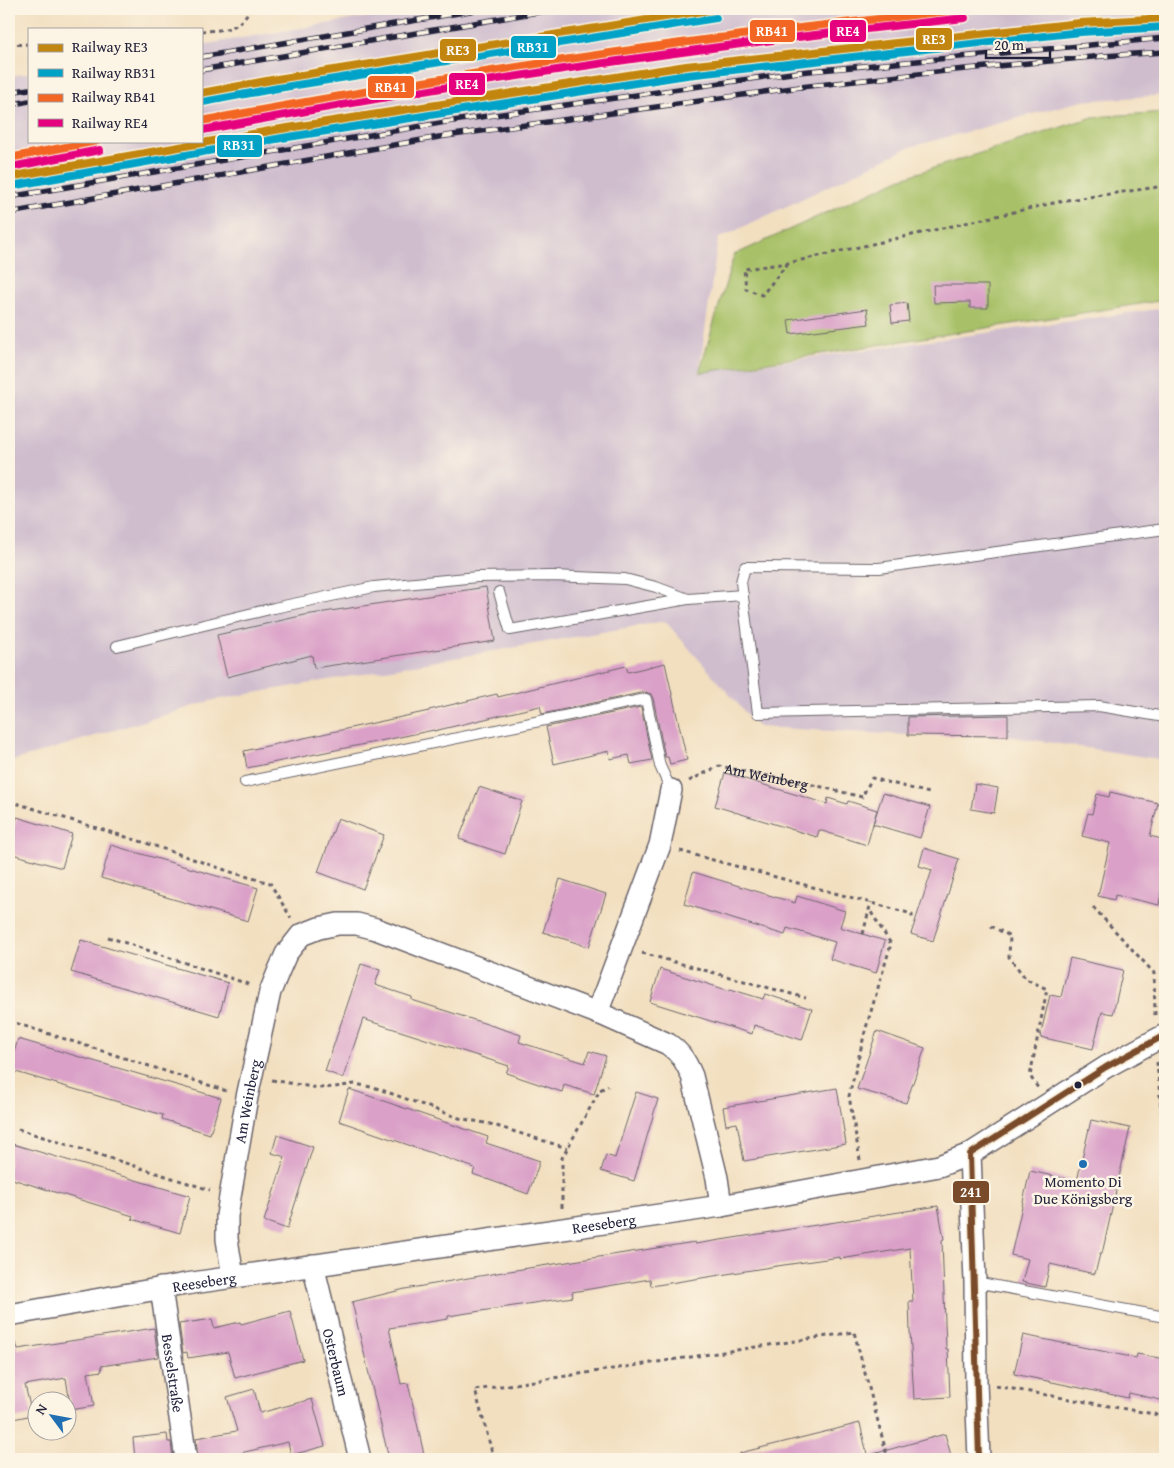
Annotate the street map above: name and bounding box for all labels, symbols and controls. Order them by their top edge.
line badge: RB41 [749,19,796,43]
line badge: RE4 [829,19,867,43]
text: RB41 [756,21,788,41]
text: RE4 [836,21,860,41]
line badge: RE3 [915,27,953,51]
legend [28,28,202,142]
scale bar [986,28,1050,60]
text: RE3 [922,29,946,49]
text: 20 m [994,34,1025,55]
line badge: RB31 [510,35,557,59]
text: Railway RE3 [72,36,148,57]
text: RB31 [517,37,549,57]
line badge: RE3 [439,38,477,62]
text: RE3 [446,40,470,60]
text: Railway RB31 [72,62,156,83]
line badge: RE4 [448,72,486,96]
text: RE4 [455,74,479,94]
line badge: RB41 [367,75,415,99]
text: RB41 [375,77,407,97]
text: Railway RB41 [72,86,156,107]
text: Railway RE4 [72,112,148,133]
line badge: RB31 [216,134,263,158]
text: RB31 [223,135,255,155]
street label: Am Weinberg [723,757,811,794]
street label: Am Weinberg [229,1057,266,1145]
unlabelled marker [1073,1080,1083,1090]
marker: Momento Di Due Königsberg [1077,1158,1089,1170]
place label: Momento Di Due Königsberg [1034,1171,1133,1209]
line badge: 241 [952,1180,990,1204]
text: 241 [960,1182,982,1202]
street label: Reeseberg [571,1208,638,1238]
street label: Reeseberg [171,1266,238,1297]
street label: Osterbaum [318,1326,355,1399]
street label: Besselstraße [157,1332,190,1414]
north arrow [28,1390,78,1440]
text: N [30,1399,52,1418]

